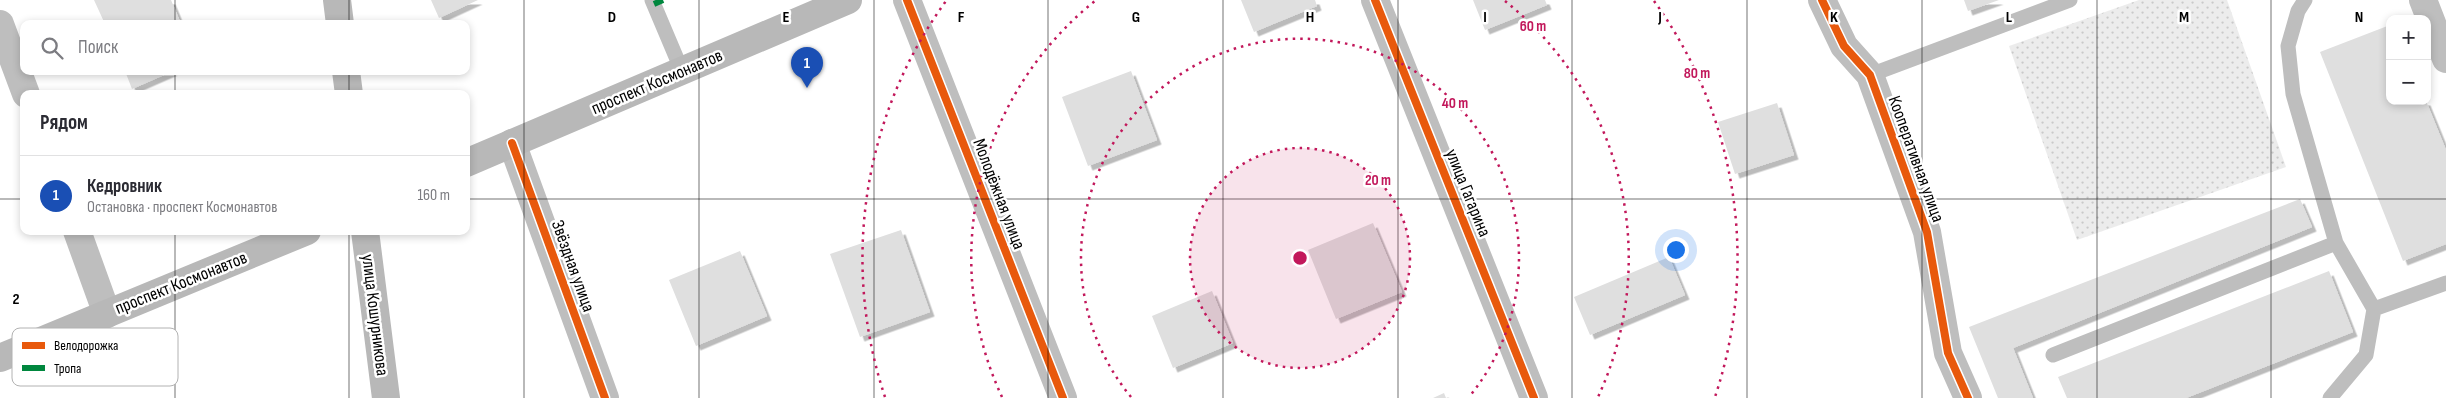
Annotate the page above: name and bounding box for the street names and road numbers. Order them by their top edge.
street label: проспект Космонавтов [588,45,726,119]
street label: Кооперативная улица [1883,93,1949,225]
street label: Молодёжная улица [968,136,1030,252]
street label: улица Гагарина [1441,146,1495,240]
street label: Звёздная улица [547,217,599,315]
street label: проспект Космонавтов [112,247,250,319]
street label: улица Кошурникова [357,253,393,377]

